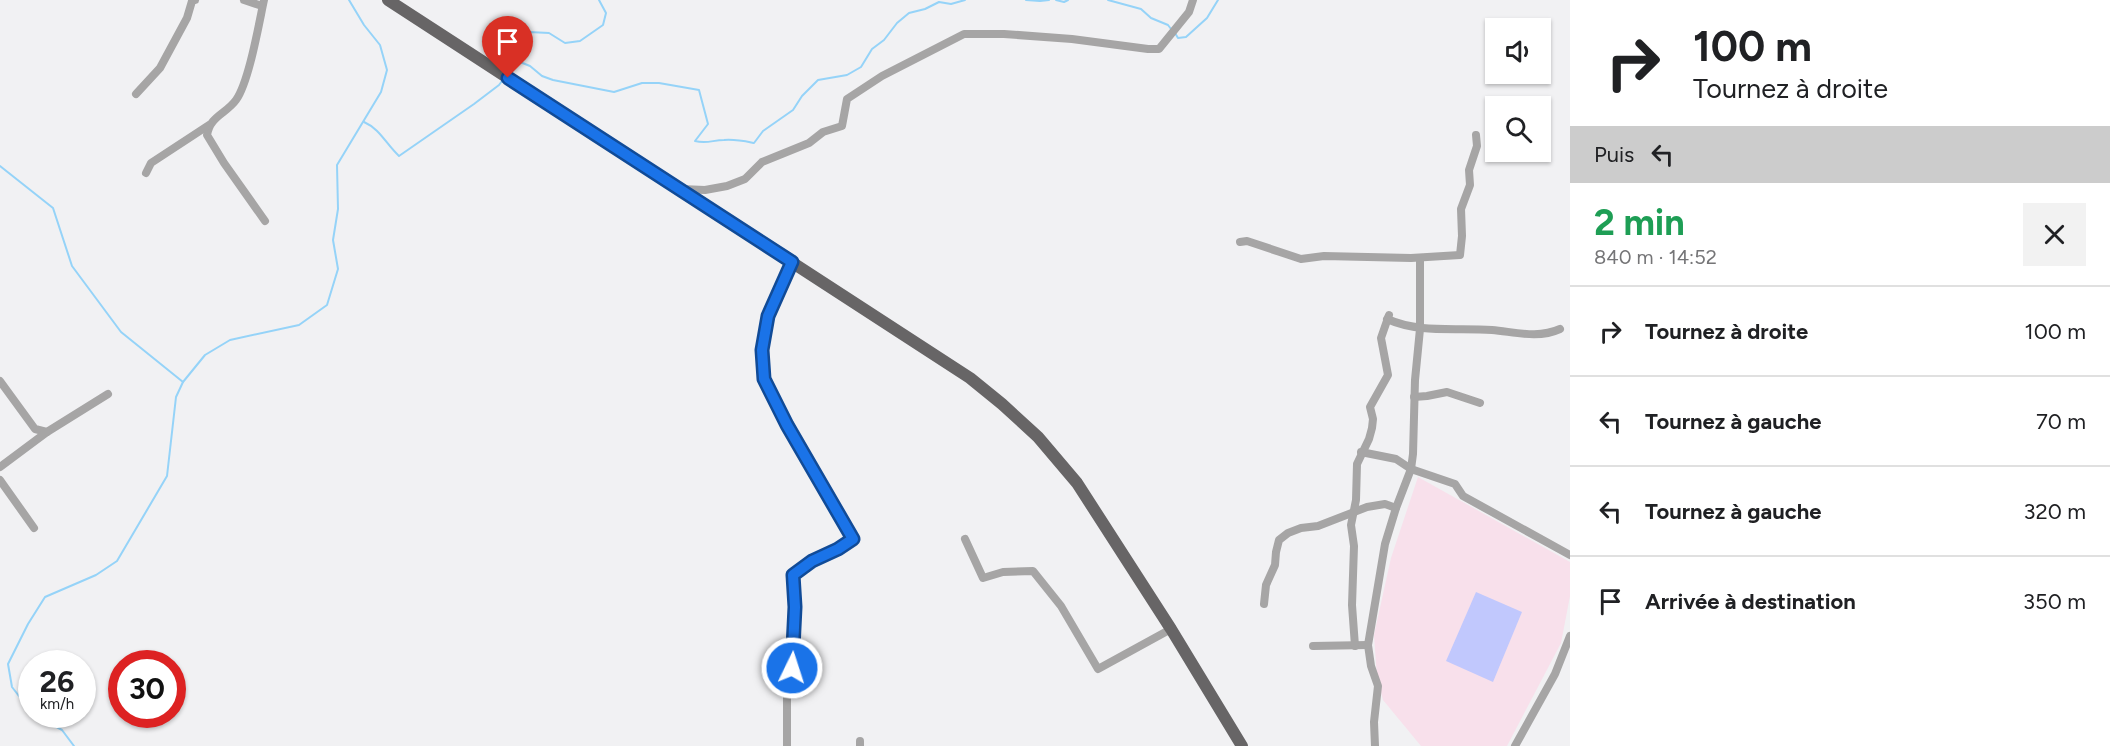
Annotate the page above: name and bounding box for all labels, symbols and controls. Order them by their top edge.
pin [482,16,533,78]
map controls [1485,18,1551,162]
button: sound [1485,18,1551,84]
text: 100 m [1693,21,1812,72]
icon: right [1594,24,1672,102]
icon: arrive [491,25,524,58]
text: Tournez à droite [1693,72,1888,105]
button: search [1485,96,1551,162]
icon: left [1646,138,1679,171]
text: Puis [1594,141,1634,168]
text: 2 min [1594,201,1685,244]
button: close [2023,203,2086,266]
text: 840 m · 14:52 [1594,245,1717,269]
icon: right [1594,315,1627,348]
text: Tournez à droite [1645,318,1808,345]
text: 100 m [2025,318,2086,345]
icon: left [1594,405,1627,438]
text: Tournez à gauche [1645,408,1821,435]
text: 70 m [2036,408,2086,435]
icon: left [1594,495,1627,528]
text: Tournez à gauche [1645,498,1821,525]
text: 320 m [2023,498,2086,525]
icon: arrive [1594,585,1627,618]
text: Arrivée à destination [1645,588,1856,615]
text: 350 m [2023,588,2086,615]
position arrow [760,636,824,700]
speed limit sign: 30 [108,650,186,728]
text: 26 [40,663,74,700]
text: km/h [40,695,74,713]

